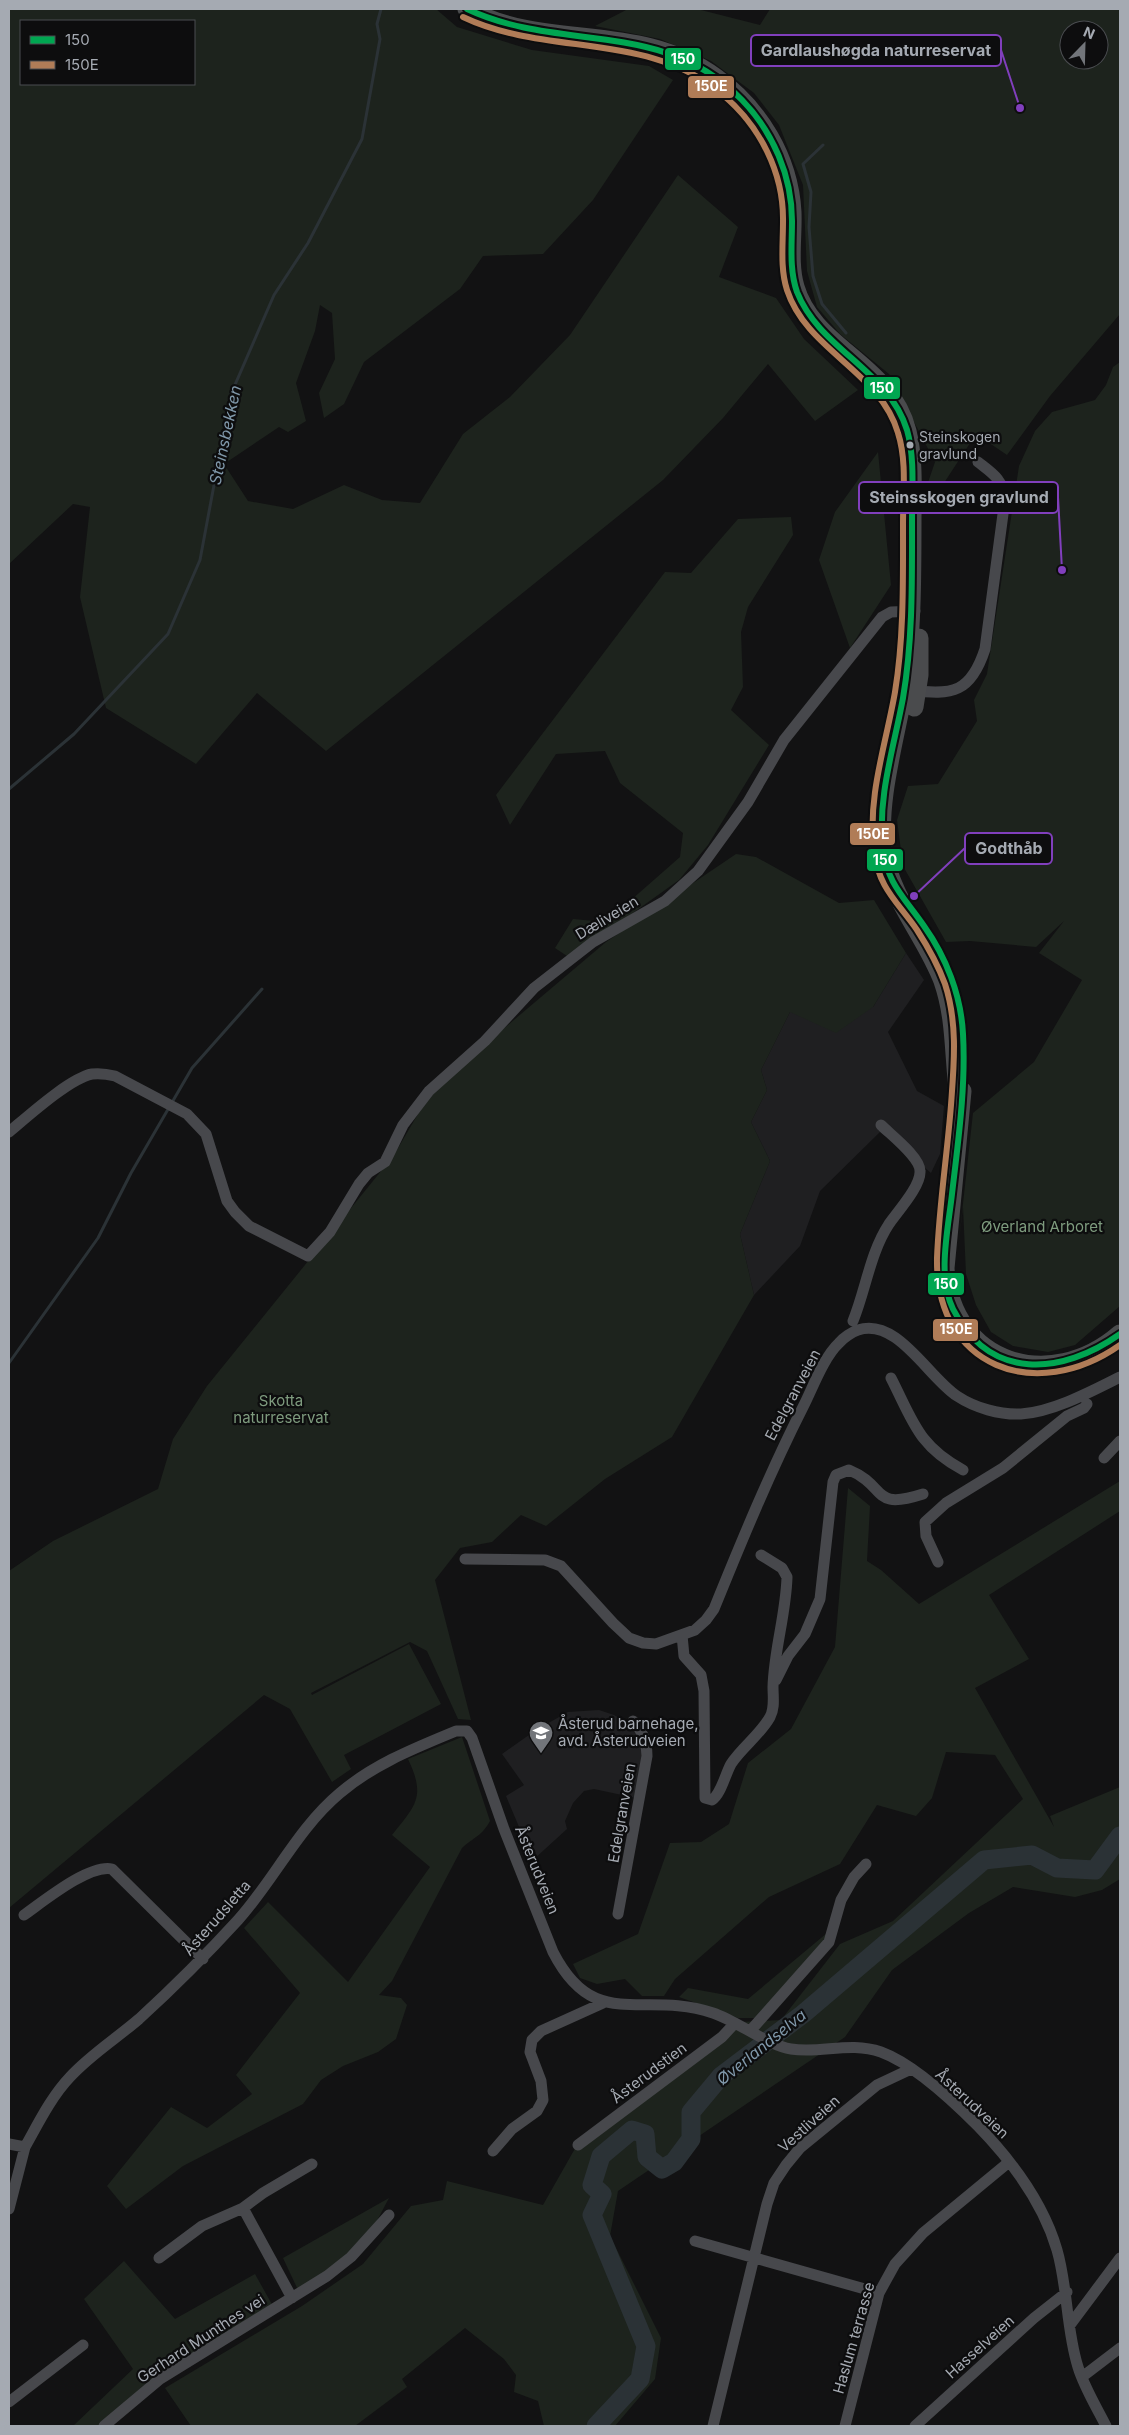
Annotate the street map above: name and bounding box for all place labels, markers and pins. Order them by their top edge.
callout: Gardlaushøgda naturreservat [751,35,1001,66]
place label: Steinskogen gravlund [919,428,1000,462]
marker: Steinskogen gravlund [905,440,915,450]
callout: Steinsskogen gravlund [859,482,1058,513]
callout: Godthåb [965,833,1052,864]
place label: Åsterud barnehage, avd. Åsterudveien [558,1714,699,1750]
school or university icon: Åsterud barnehage, avd. Åsterudveien [528,1720,554,1754]

